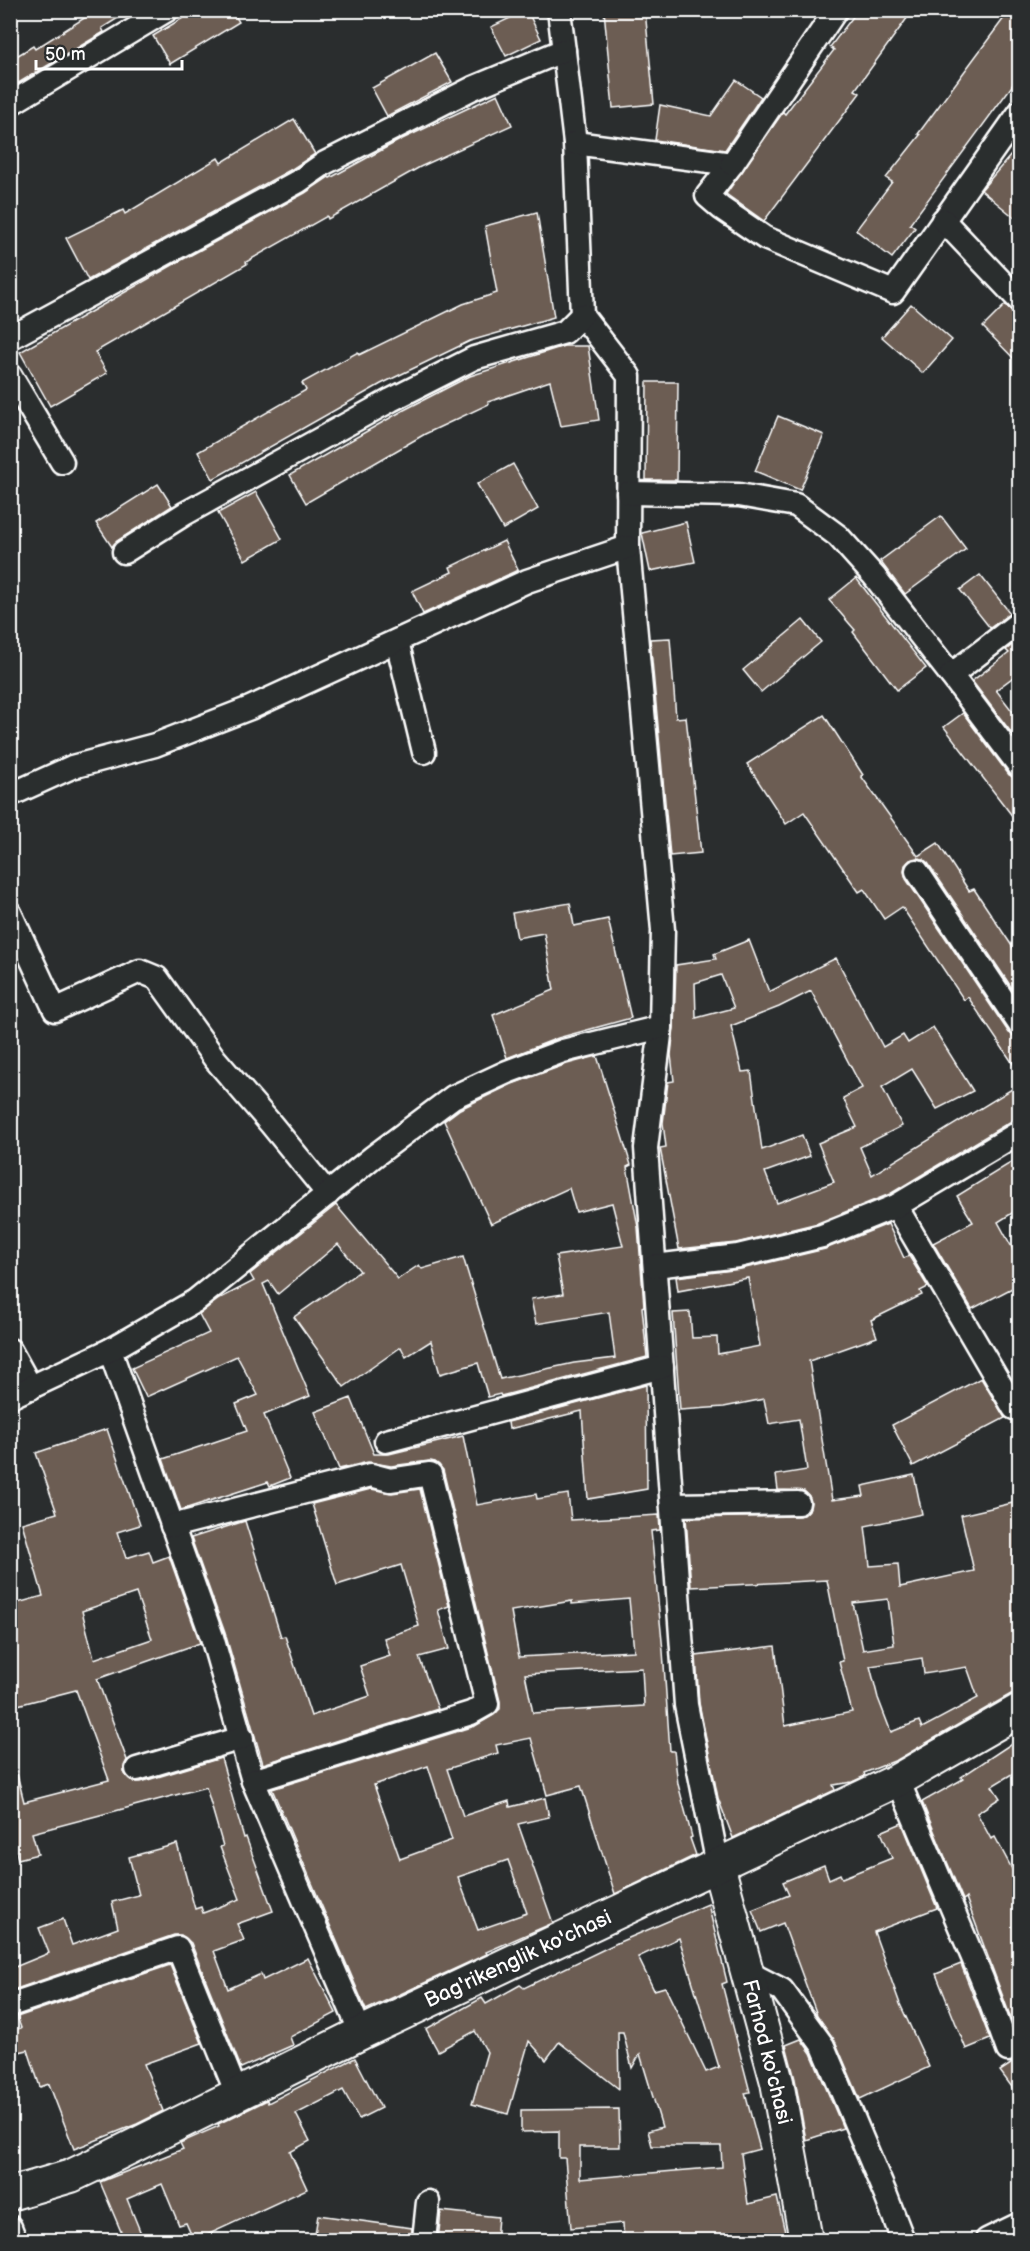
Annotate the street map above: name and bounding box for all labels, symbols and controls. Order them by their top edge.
scale bar [36,33,182,71]
text: 50 m [45,44,86,65]
street label: Bag'rikenglik ko'chasi [421,1905,615,2013]
street label: Farhod ko'chasi [737,1977,797,2127]

